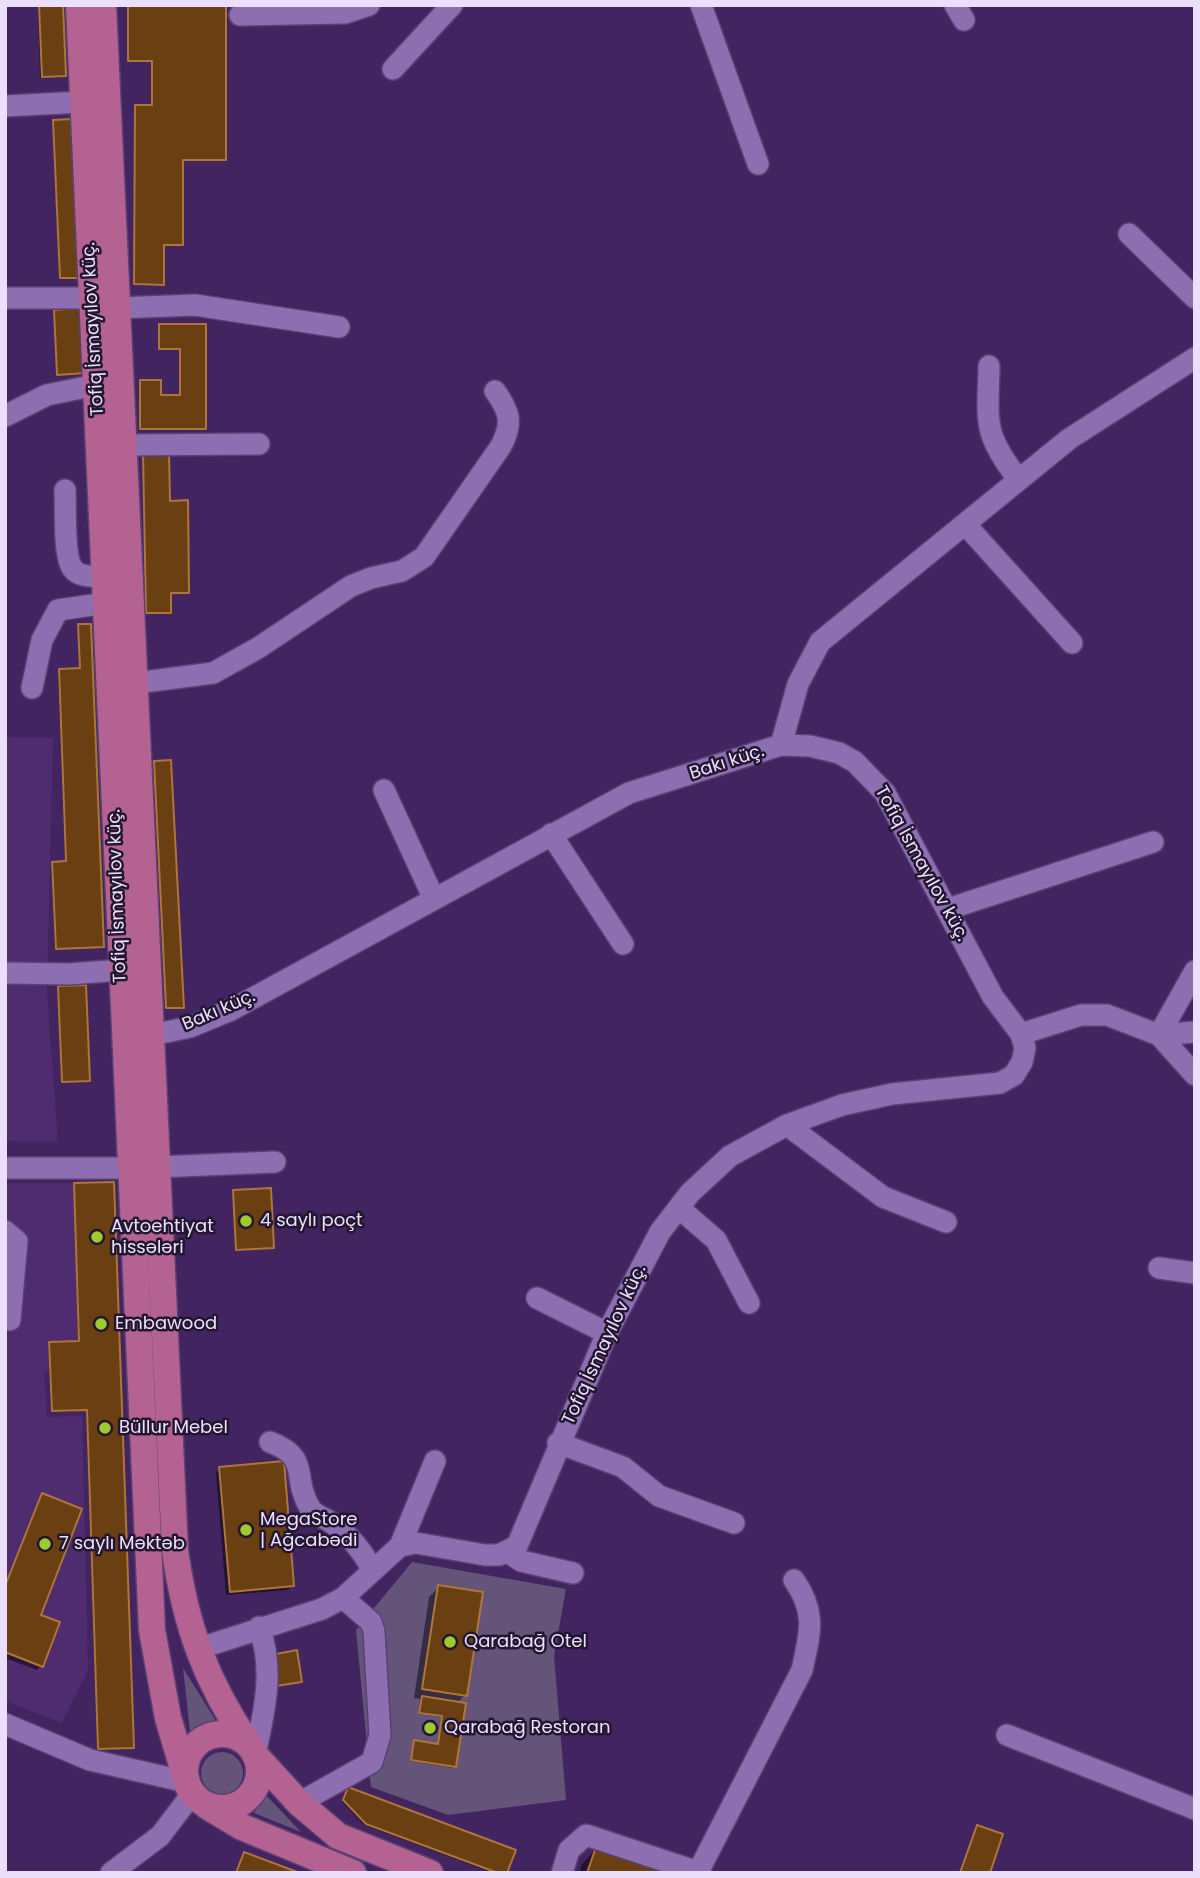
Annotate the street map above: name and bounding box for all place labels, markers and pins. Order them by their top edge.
place label: 4 saylı poçt [260,1210,363,1232]
marker: 4 saylı poçt [238,1213,254,1229]
place label: Avtoehtiyat hissələri [111,1216,214,1258]
marker: Avtoehtiyat hissələri [89,1229,105,1245]
place label: Embawood [115,1313,217,1335]
marker: Embawood [93,1316,109,1332]
place label: Büllur Mebel [119,1417,228,1439]
marker: Büllur Mebel [97,1420,113,1436]
place label: MegaStore | Ağcabədi [260,1509,358,1552]
marker: MegaStore | Ağcabədi [238,1522,254,1538]
place label: 7 saylı Məktəb [59,1533,185,1555]
marker: 7 saylı Məktəb [37,1536,53,1552]
place label: Qarabağ Otel [464,1631,587,1653]
marker: Qarabağ Otel [442,1634,458,1650]
place label: Qarabağ Restoran [444,1717,611,1739]
marker: Qarabağ Restoran [422,1720,438,1736]

